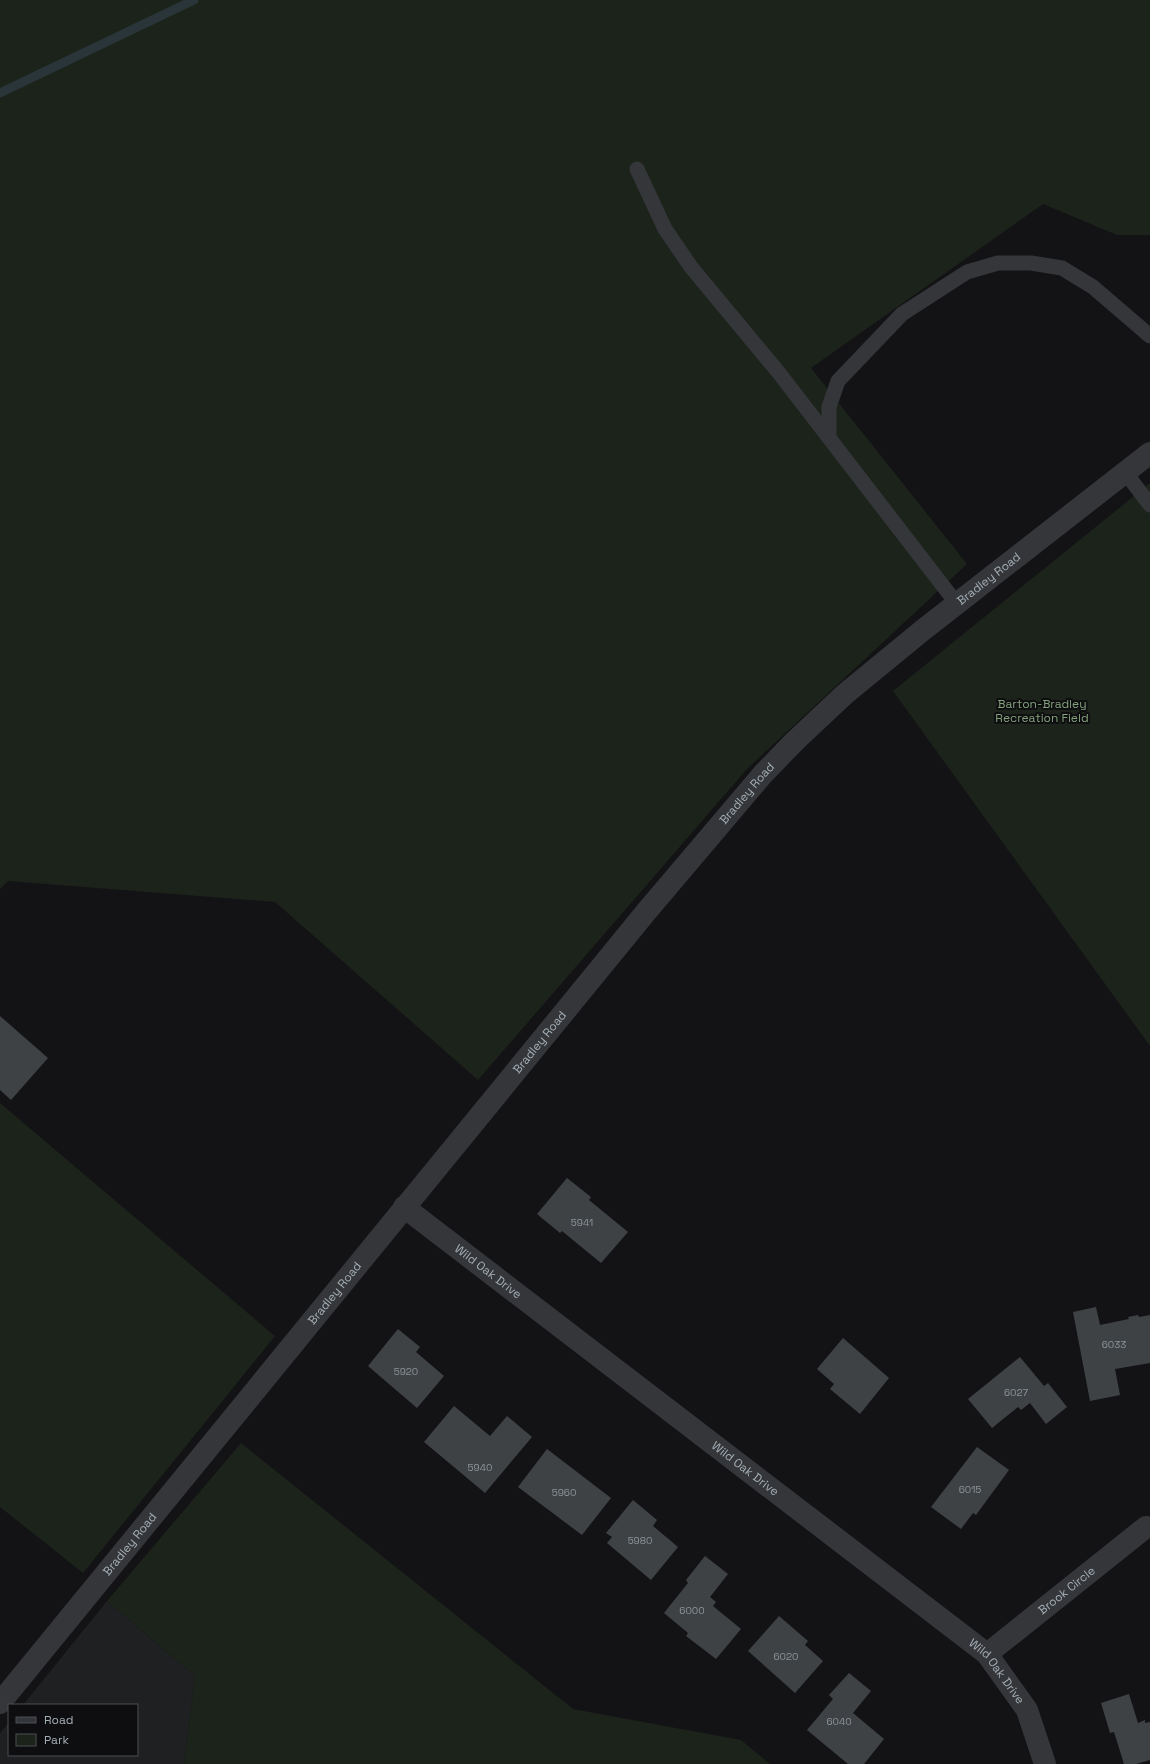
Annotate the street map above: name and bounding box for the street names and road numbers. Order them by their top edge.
street label: Bradley Road [954,549,1024,609]
street label: Bradley Road [716,759,778,828]
street label: Bradley Road [509,1008,570,1077]
street label: Wild Oak Drive [451,1241,525,1302]
street label: Bradley Road [304,1258,365,1328]
street label: Wild Oak Drive [708,1438,782,1499]
street label: Bradley Road [99,1509,160,1579]
street label: Brook Circle [1035,1563,1099,1618]
street label: Wild Oak Drive [966,1635,1028,1707]

